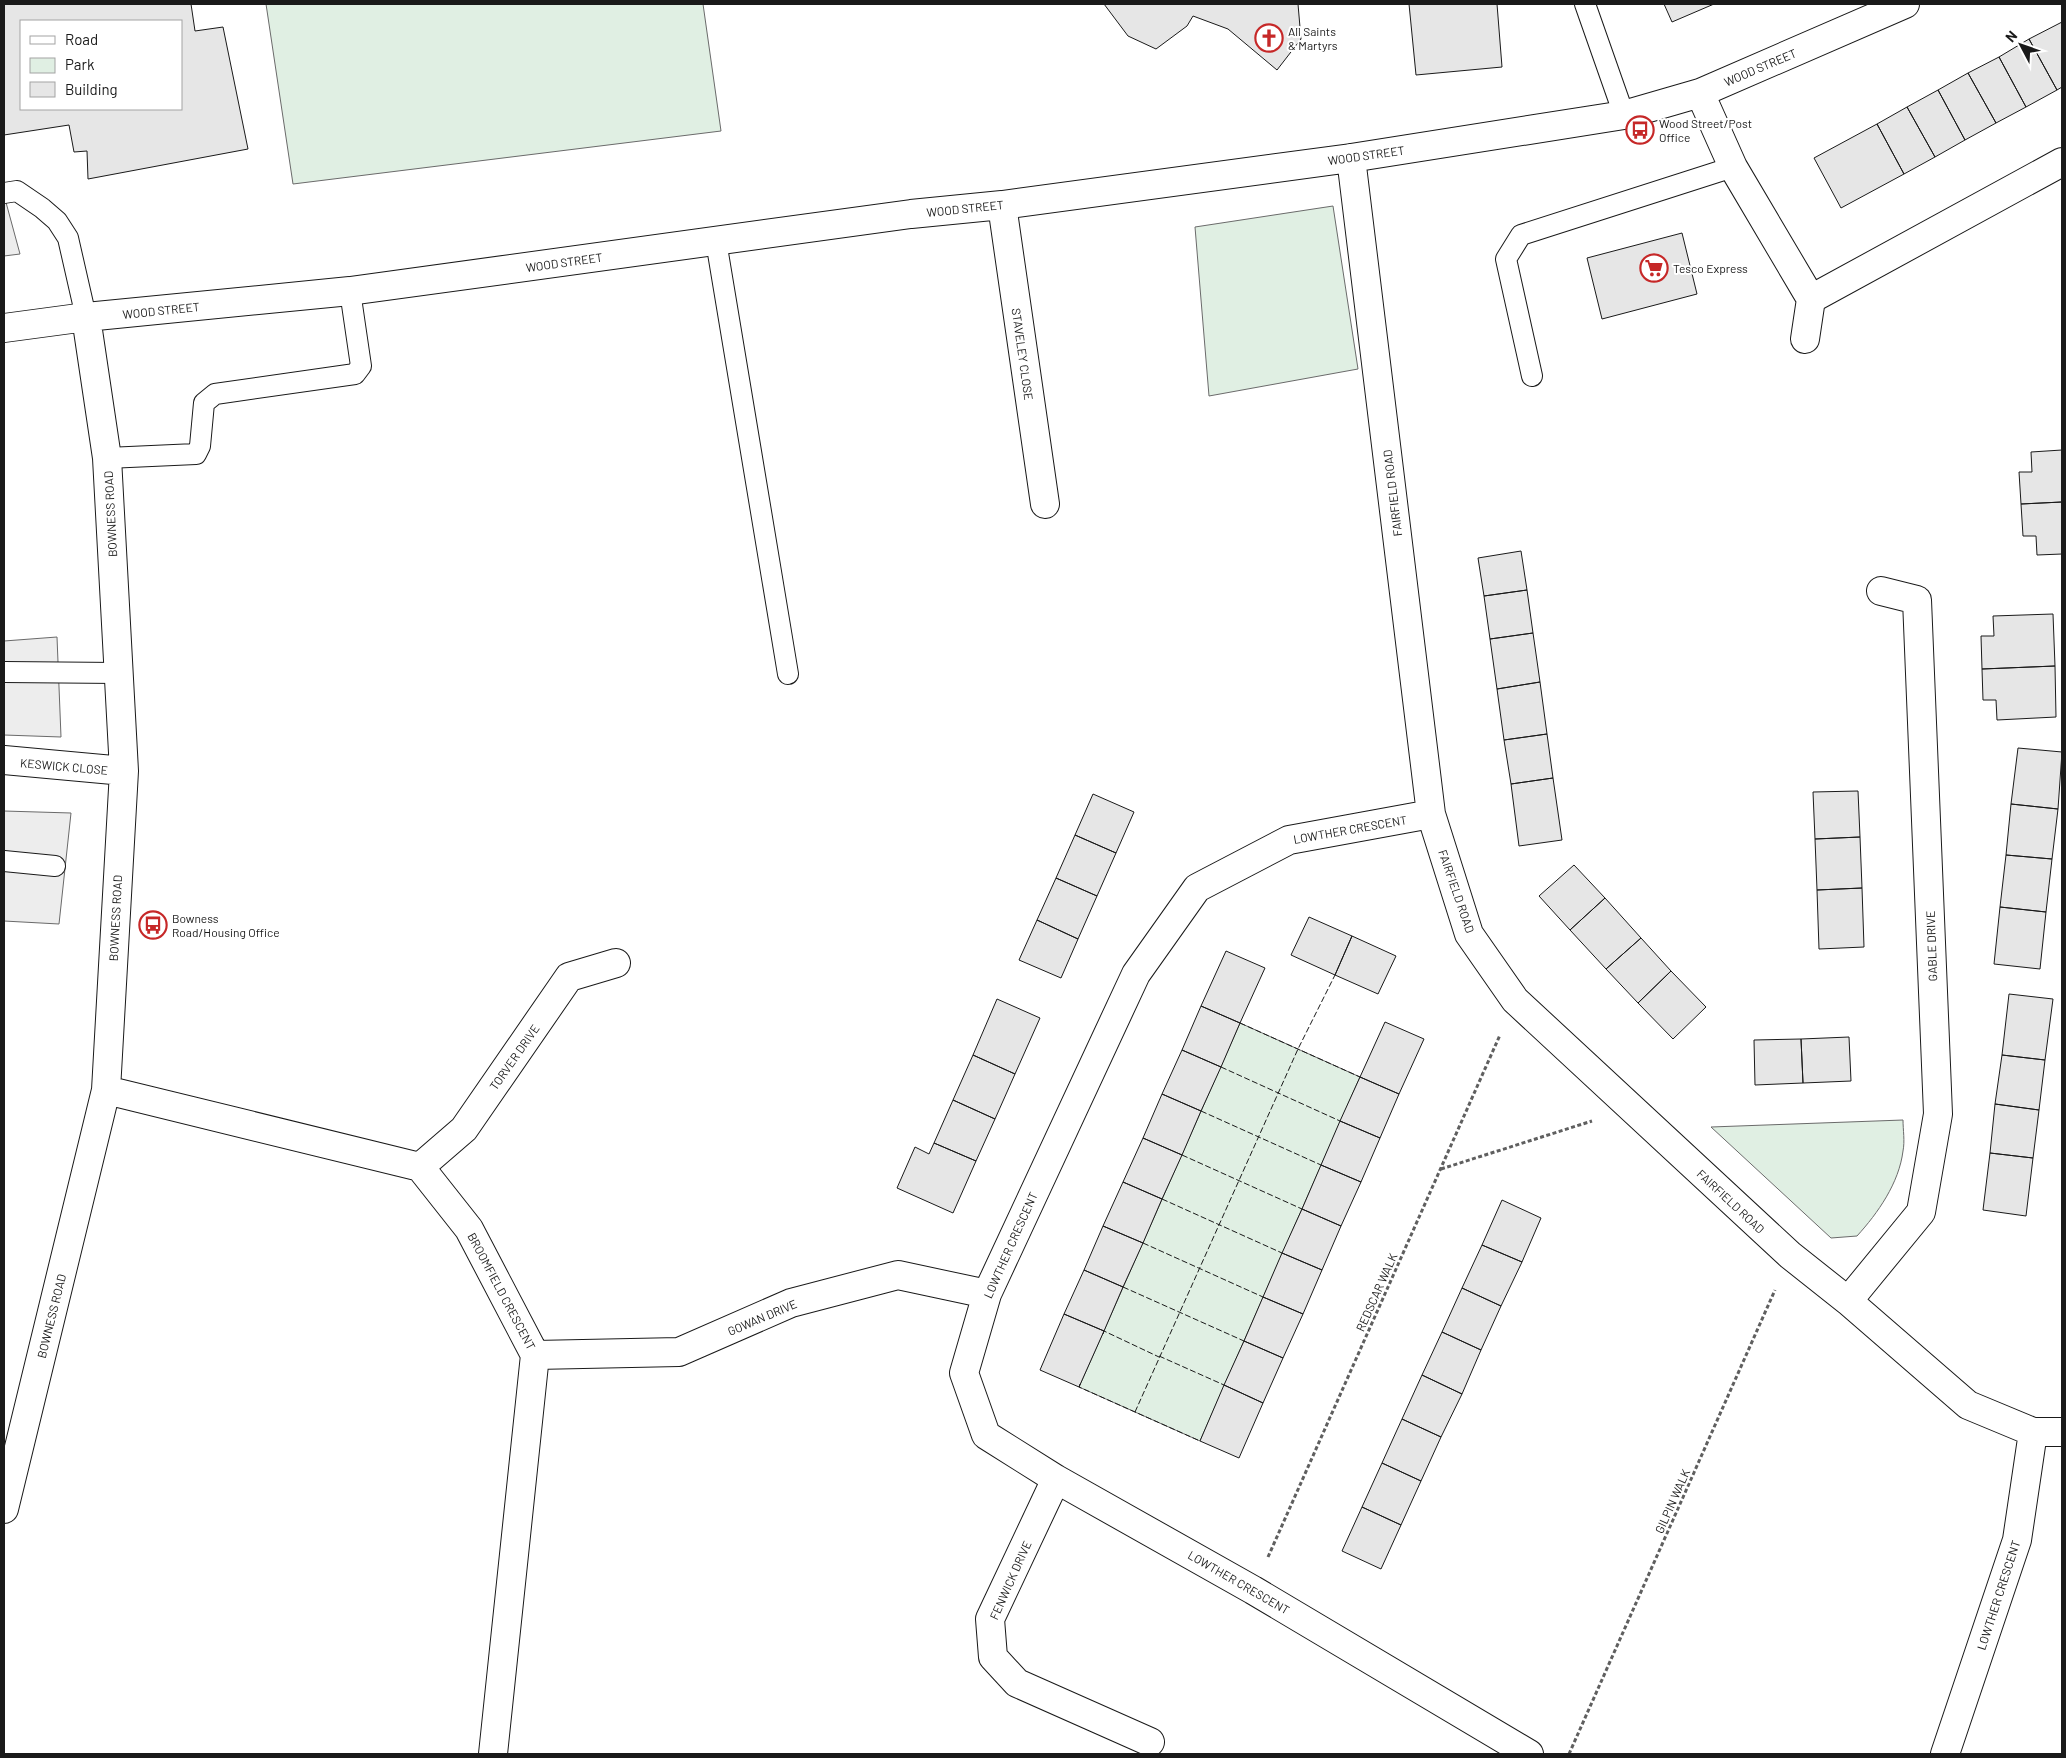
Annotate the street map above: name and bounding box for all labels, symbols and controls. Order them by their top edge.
legend [20,20,182,110]
north arrow [1996,20,2046,70]
church icon: All Saints & Martyrs [1254,23,1284,53]
place label: All Saints & Martyrs [1288,24,1338,52]
text: N [2001,27,2020,45]
text: Road [65,30,98,48]
street label: WOOD STREET [1722,45,1798,89]
text: Park [65,55,95,73]
text: Building [65,80,118,98]
bus stop icon: Wood Street/Post Office [1625,115,1655,145]
place label: Wood Street/Post Office [1659,116,1752,144]
street label: WOOD STREET [1327,143,1405,167]
street label: WOOD STREET [926,197,1004,219]
street label: WOOD STREET [525,250,603,274]
supermarket icon: Tesco Express [1639,253,1669,283]
place label: Tesco Express [1673,261,1748,275]
street label: WOOD STREET [122,299,200,321]
street label: STAVELEY CLOSE [1010,307,1036,401]
street label: FAIRFIELD ROAD [1380,449,1404,537]
street label: BOWNESS ROAD [101,471,119,557]
street label: KESWICK CLOSE [20,755,108,777]
street label: LOWTHER CRESCENT [1292,812,1408,846]
street label: FAIRFIELD ROAD [1436,847,1478,935]
street label: BOWNESS ROAD [106,875,124,961]
bus stop icon: Bowness Road/Housing Office [138,910,168,940]
street label: GABLE DRIVE [1923,910,1939,982]
place label: Bowness Road/Housing Office [172,911,280,939]
street label: TORVER DRIVE [486,1021,542,1093]
street label: FAIRFIELD ROAD [1694,1166,1768,1236]
street label: LOWTHER CRESCENT [980,1190,1040,1300]
street label: BROOMFIELD CRESCENT [465,1230,539,1352]
street label: REDSCAR WALK [1352,1250,1400,1333]
street label: BOWNESS ROAD [34,1272,68,1360]
street label: GOWAN DRIVE [725,1296,799,1338]
street label: GILPIN WALK [1652,1466,1693,1535]
street label: FENWICK DRIVE [986,1538,1034,1622]
street label: LOWTHER CRESCENT [1974,1538,2022,1652]
street label: LOWTHER CRESCENT [1186,1547,1292,1617]

